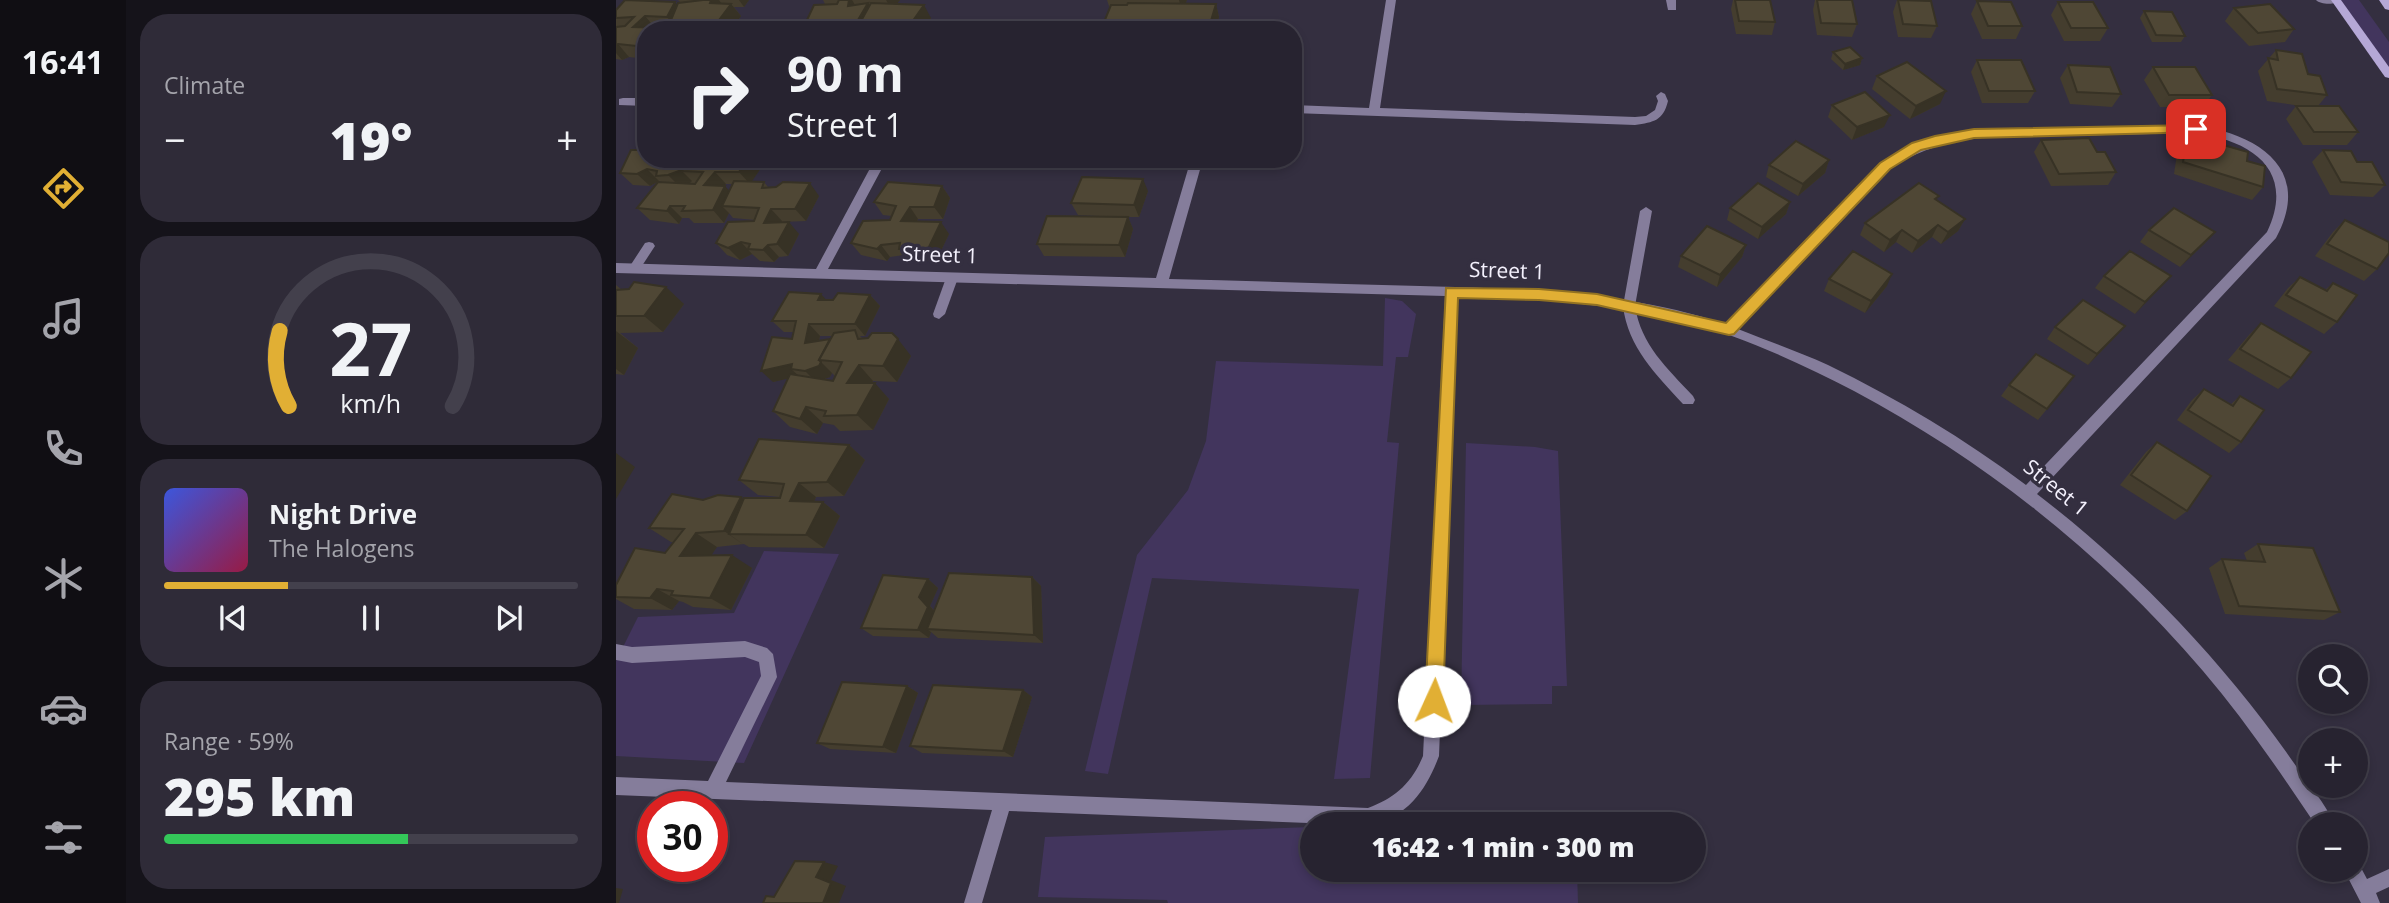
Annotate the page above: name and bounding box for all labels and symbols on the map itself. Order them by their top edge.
pin [2166,99,2226,159]
street label: Street 1 [902,239,979,269]
street label: Street 1 [1469,255,1546,285]
street label: Street 1 [2018,452,2095,522]
position arrow [1397,664,1471,738]
speed limit sign: 30 [637,791,728,882]

